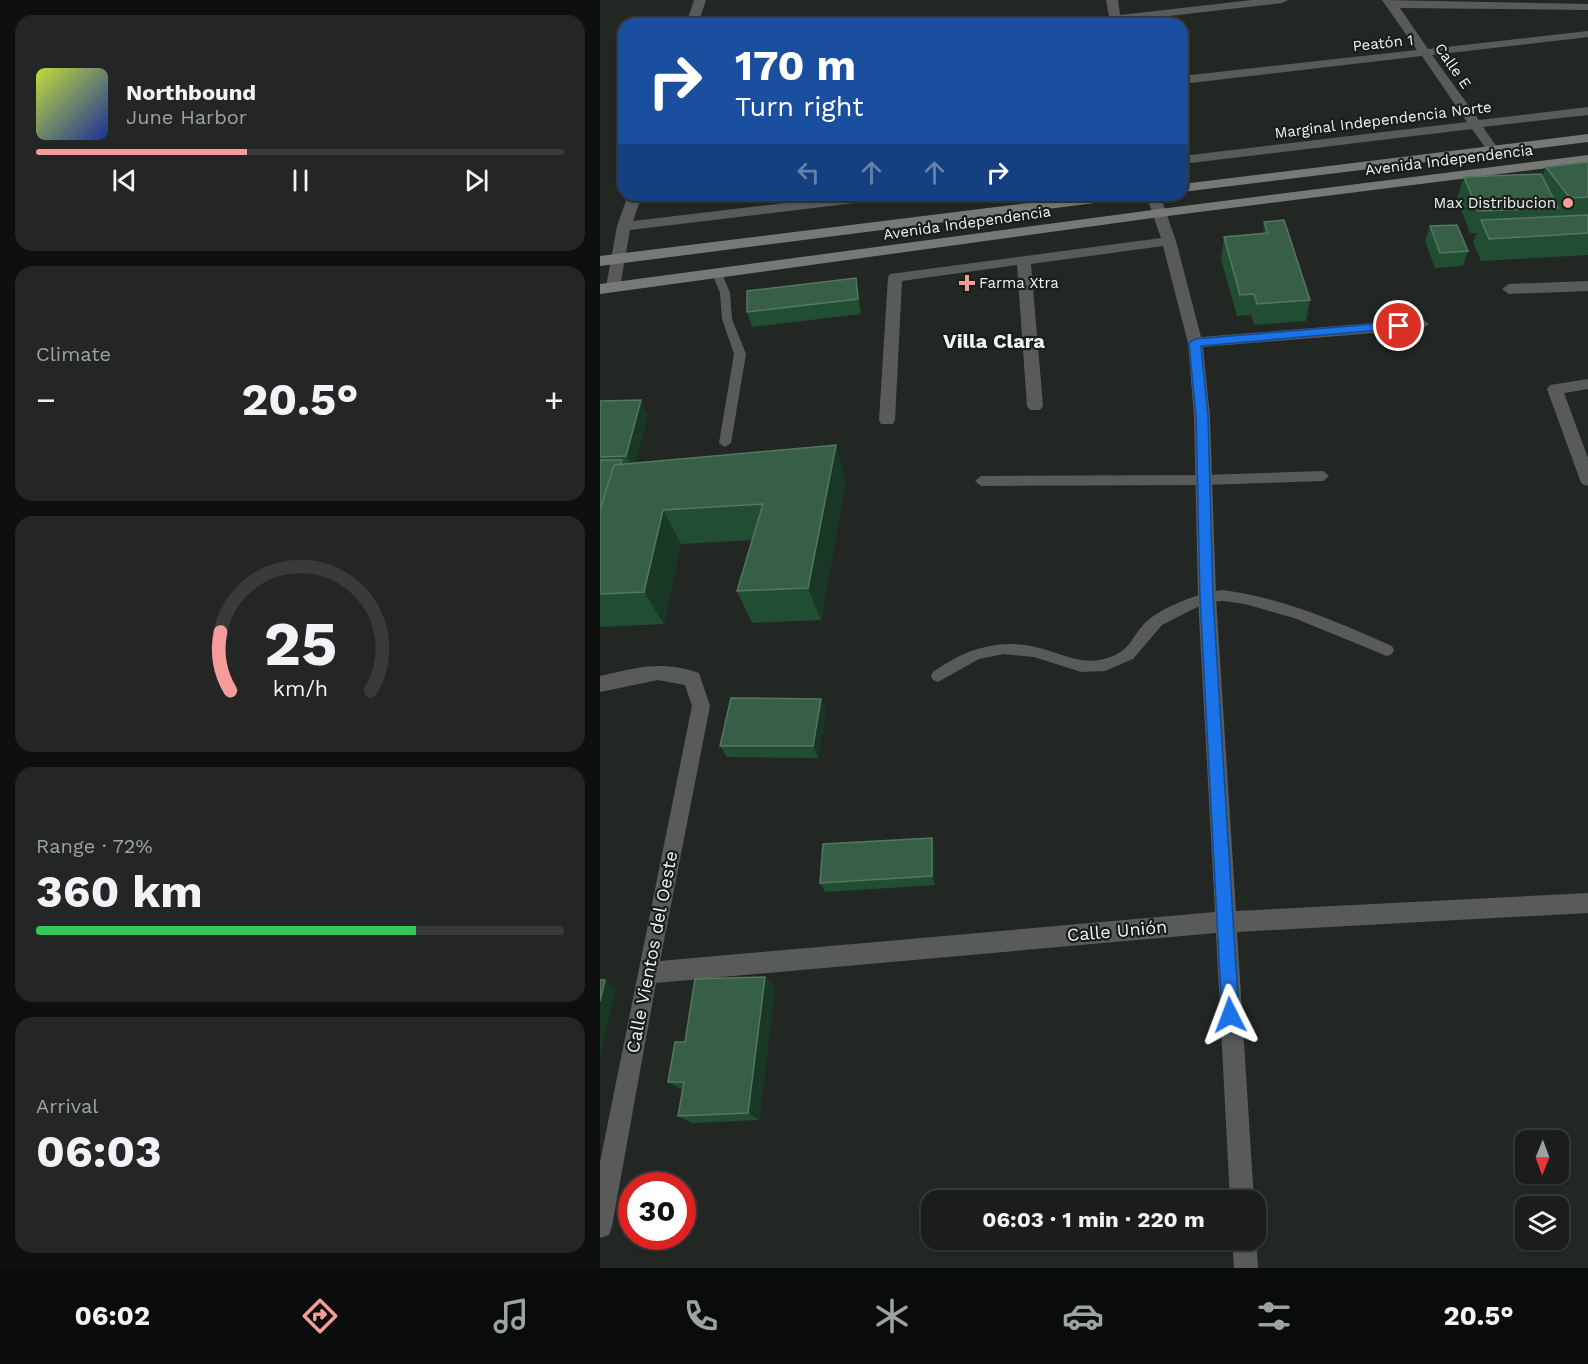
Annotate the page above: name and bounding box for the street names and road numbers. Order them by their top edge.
street label: Peatón 1 [1352,31,1414,55]
street label: Calle E [1431,40,1475,92]
street label: Marginal Independencia Norte [1273,98,1493,142]
street label: Avenida Independencia [1364,141,1535,179]
street label: Avenida Independencia [882,202,1052,244]
street label: Calle Vientos del Oeste [622,849,681,1055]
street label: Calle Unión [1066,916,1168,945]

